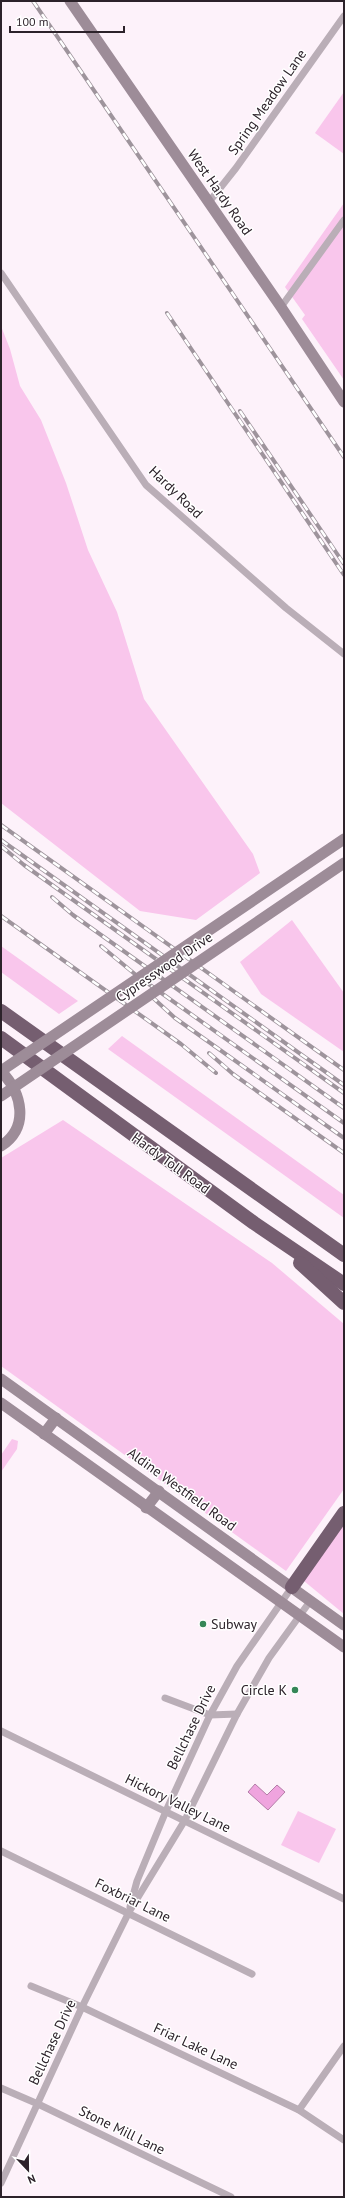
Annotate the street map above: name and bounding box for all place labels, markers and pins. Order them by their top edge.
place label: Subway [211,1615,258,1633]
marker: Subway [198,1619,208,1629]
place label: Circle K [241,1681,287,1699]
marker: Circle K [290,1685,300,1695]

